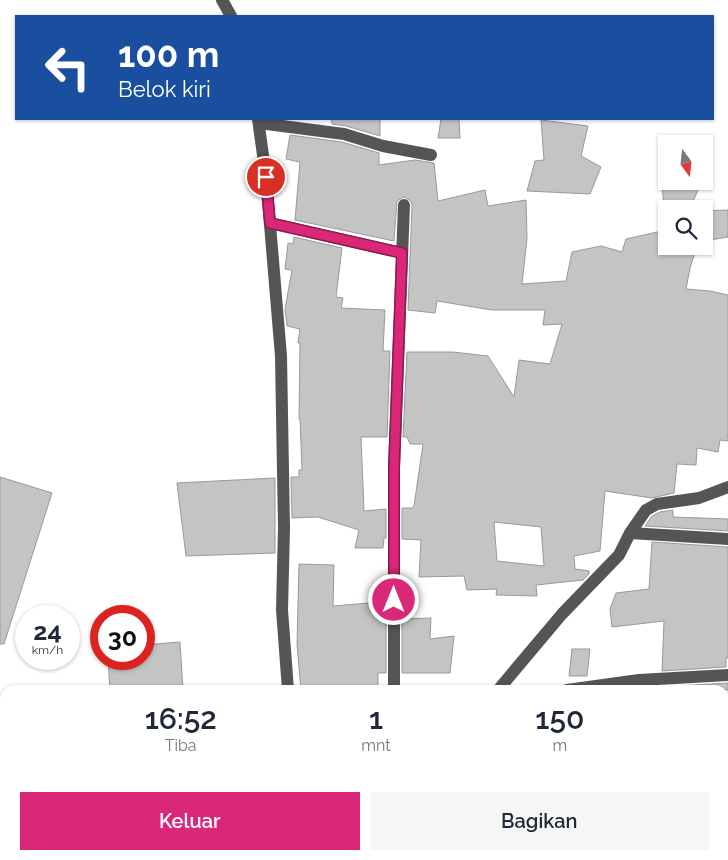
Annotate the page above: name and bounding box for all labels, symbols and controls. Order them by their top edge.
text: 100 m [118,34,219,75]
icon: left [35,35,100,100]
text: Belok kiri [118,76,211,102]
north arrow [658,135,712,190]
map controls [658,135,713,255]
pin [245,156,287,198]
icon: arrive [252,163,280,191]
button: search [658,200,713,255]
position arrow [367,573,419,625]
speed limit sign: 30 [90,605,155,670]
text: 24 [33,616,62,646]
text: km/h [32,643,63,657]
text: 16:52 [145,701,217,736]
text: 1 [369,701,383,736]
text: 150 [535,701,584,736]
text: Tiba [165,736,197,755]
text: mnt [361,736,391,755]
text: m [552,736,567,755]
button: Keluar [20,792,360,850]
button: Bagikan [370,792,709,850]

